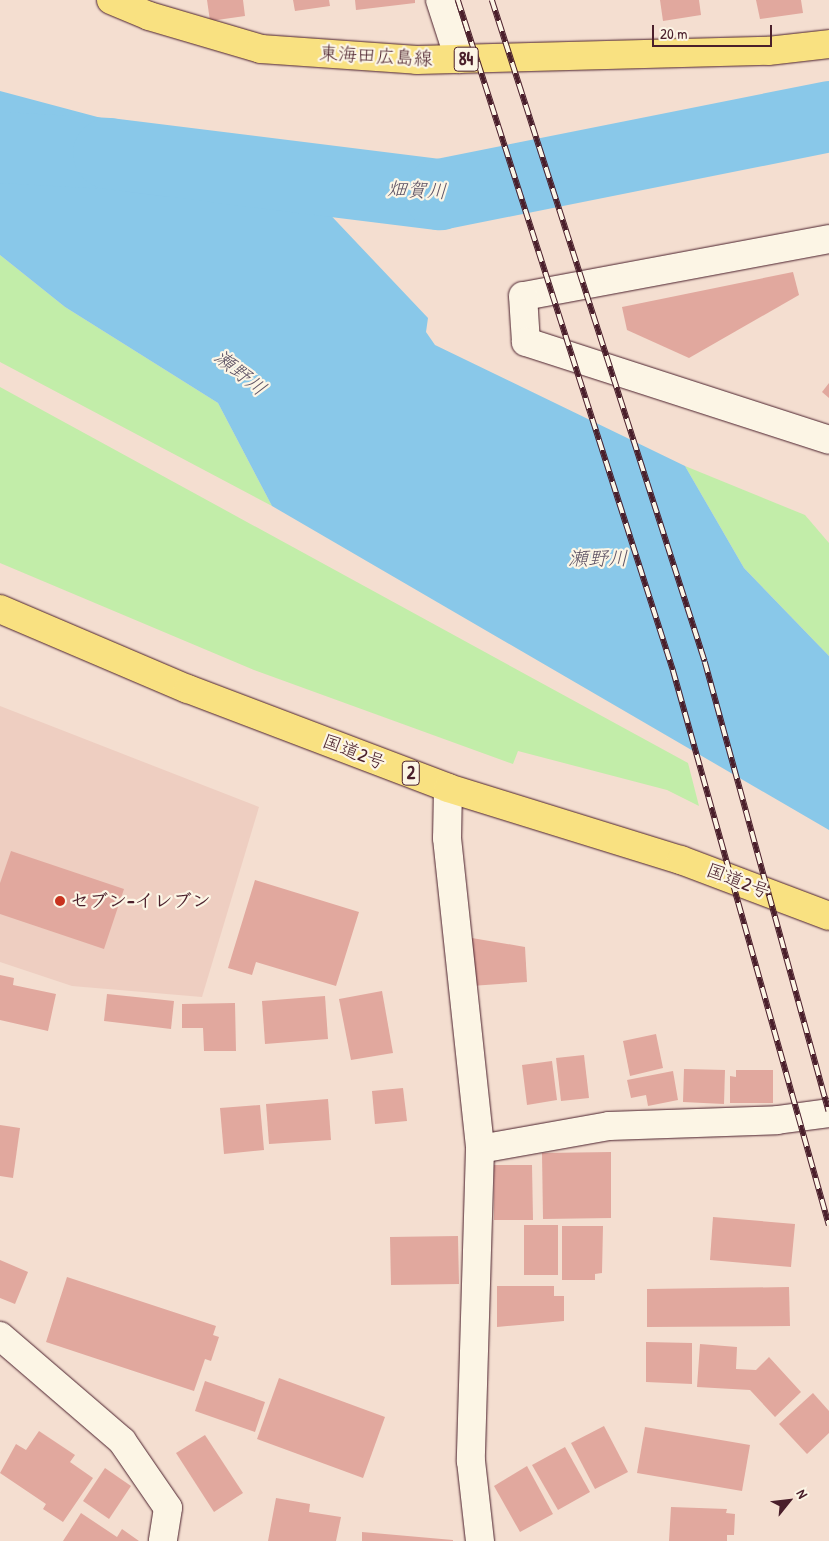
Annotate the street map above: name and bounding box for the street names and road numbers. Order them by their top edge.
street label: 東海田広島線 [318,42,434,70]
road number: 84 [454,44,478,74]
street label: 国道2号 [319,730,389,774]
road number: 2 [401,758,421,788]
street label: 国道2号 [703,859,773,903]

